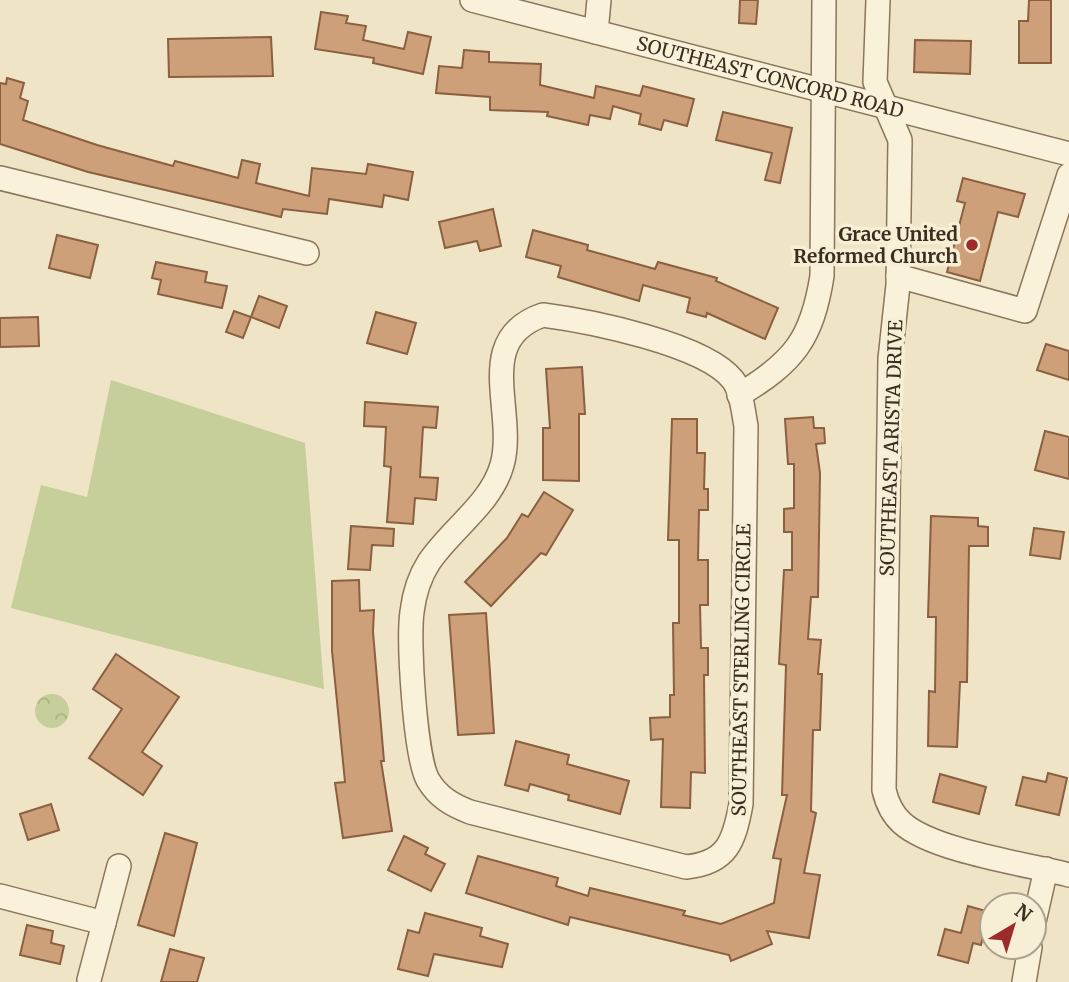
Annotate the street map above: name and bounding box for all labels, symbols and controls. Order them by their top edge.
street label: SOUTHEAST CONCORD ROAD [634,31,906,123]
place label: Grace United Reformed Church [793,222,958,268]
marker: Grace United Reformed Church [964,237,980,253]
street label: SOUTHEAST ARISTA DRIVE [875,319,907,577]
street label: SOUTHEAST STERLING CIRCLE [726,523,756,817]
north arrow [978,891,1048,961]
text: N [1010,899,1037,927]

